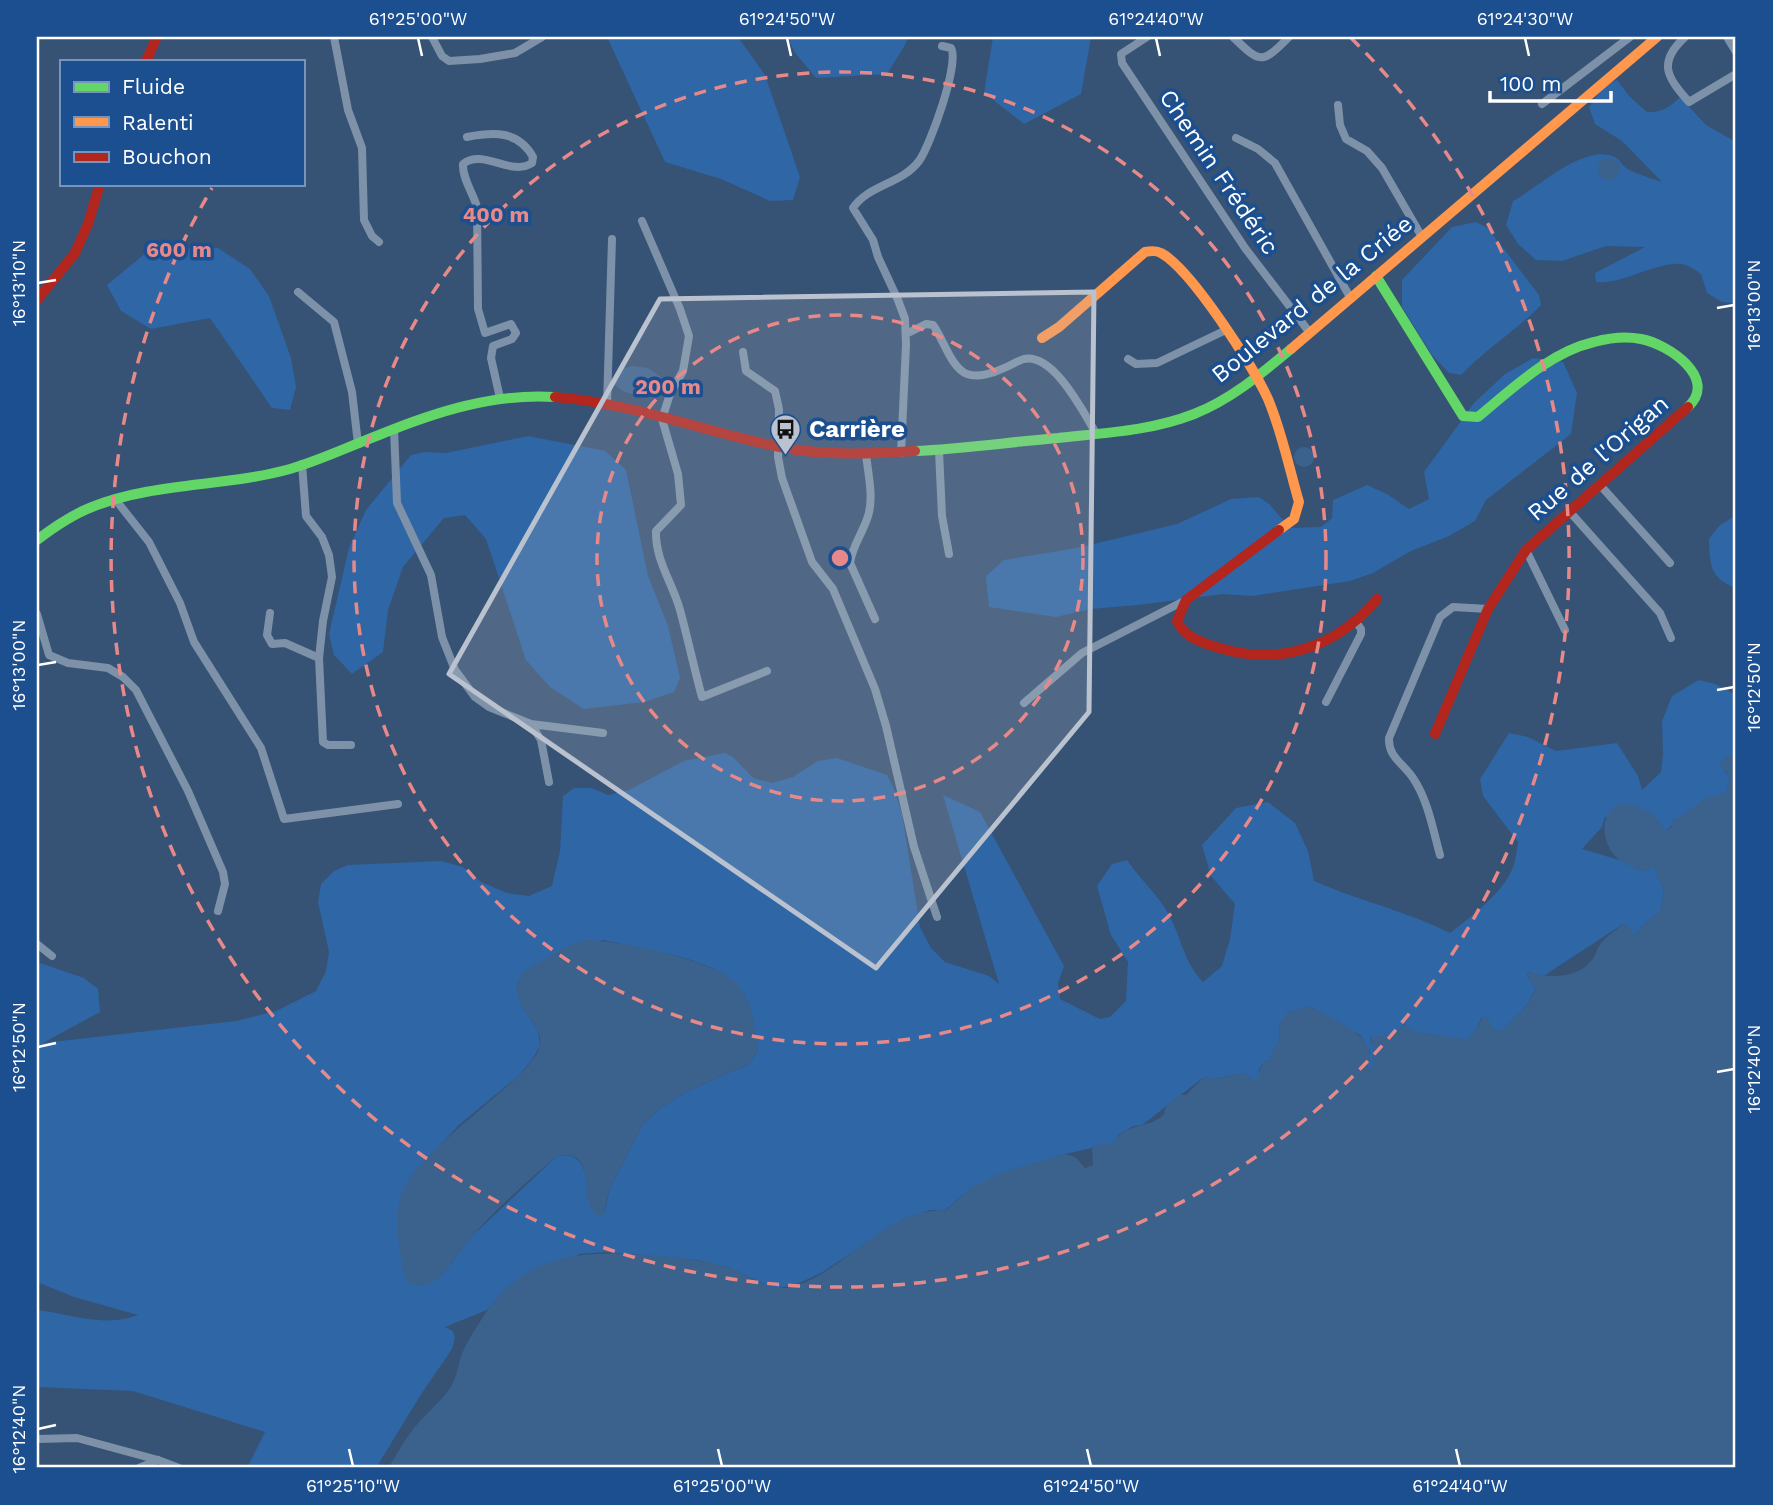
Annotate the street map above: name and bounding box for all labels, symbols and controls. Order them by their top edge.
text: 61°25'00"W [369,8,467,29]
text: 61°24'50"W [739,8,835,29]
text: 61°24'40"W [1108,8,1204,29]
text: 61°24'30"W [1477,8,1573,29]
legend [60,60,304,186]
scale bar [1490,60,1610,104]
text: 100 m [1500,71,1562,96]
text: Fluide [122,74,185,99]
street label: Chemin Frédéric [1153,84,1285,260]
text: Ralenti [122,110,194,135]
text: Bouchon [122,144,212,169]
text: 400 m [463,202,529,227]
street label: Boulevard de la Criée [1206,209,1418,389]
text: 600 m [146,237,212,262]
text: 16°13'10"N [8,240,29,326]
text: 16°13'00"N [1743,260,1764,350]
text: 200 m [635,374,701,399]
street label: Rue de l'Origan [1522,389,1674,527]
bus stop icon: Carrière [769,412,803,456]
place label: Carrière [809,415,905,443]
centre of rings [828,546,852,570]
text: 16°13'00"N [8,620,29,710]
text: 16°12'50"N [1743,642,1764,732]
text: 16°12'50"N [8,1002,29,1092]
text: 16°12'40"N [1743,1025,1764,1114]
text: 16°12'40"N [8,1385,29,1474]
text: 61°25'10"W [306,1475,400,1496]
text: 61°25'00"W [673,1475,771,1496]
text: 61°24'50"W [1043,1475,1139,1496]
text: 61°24'40"W [1412,1475,1508,1496]

